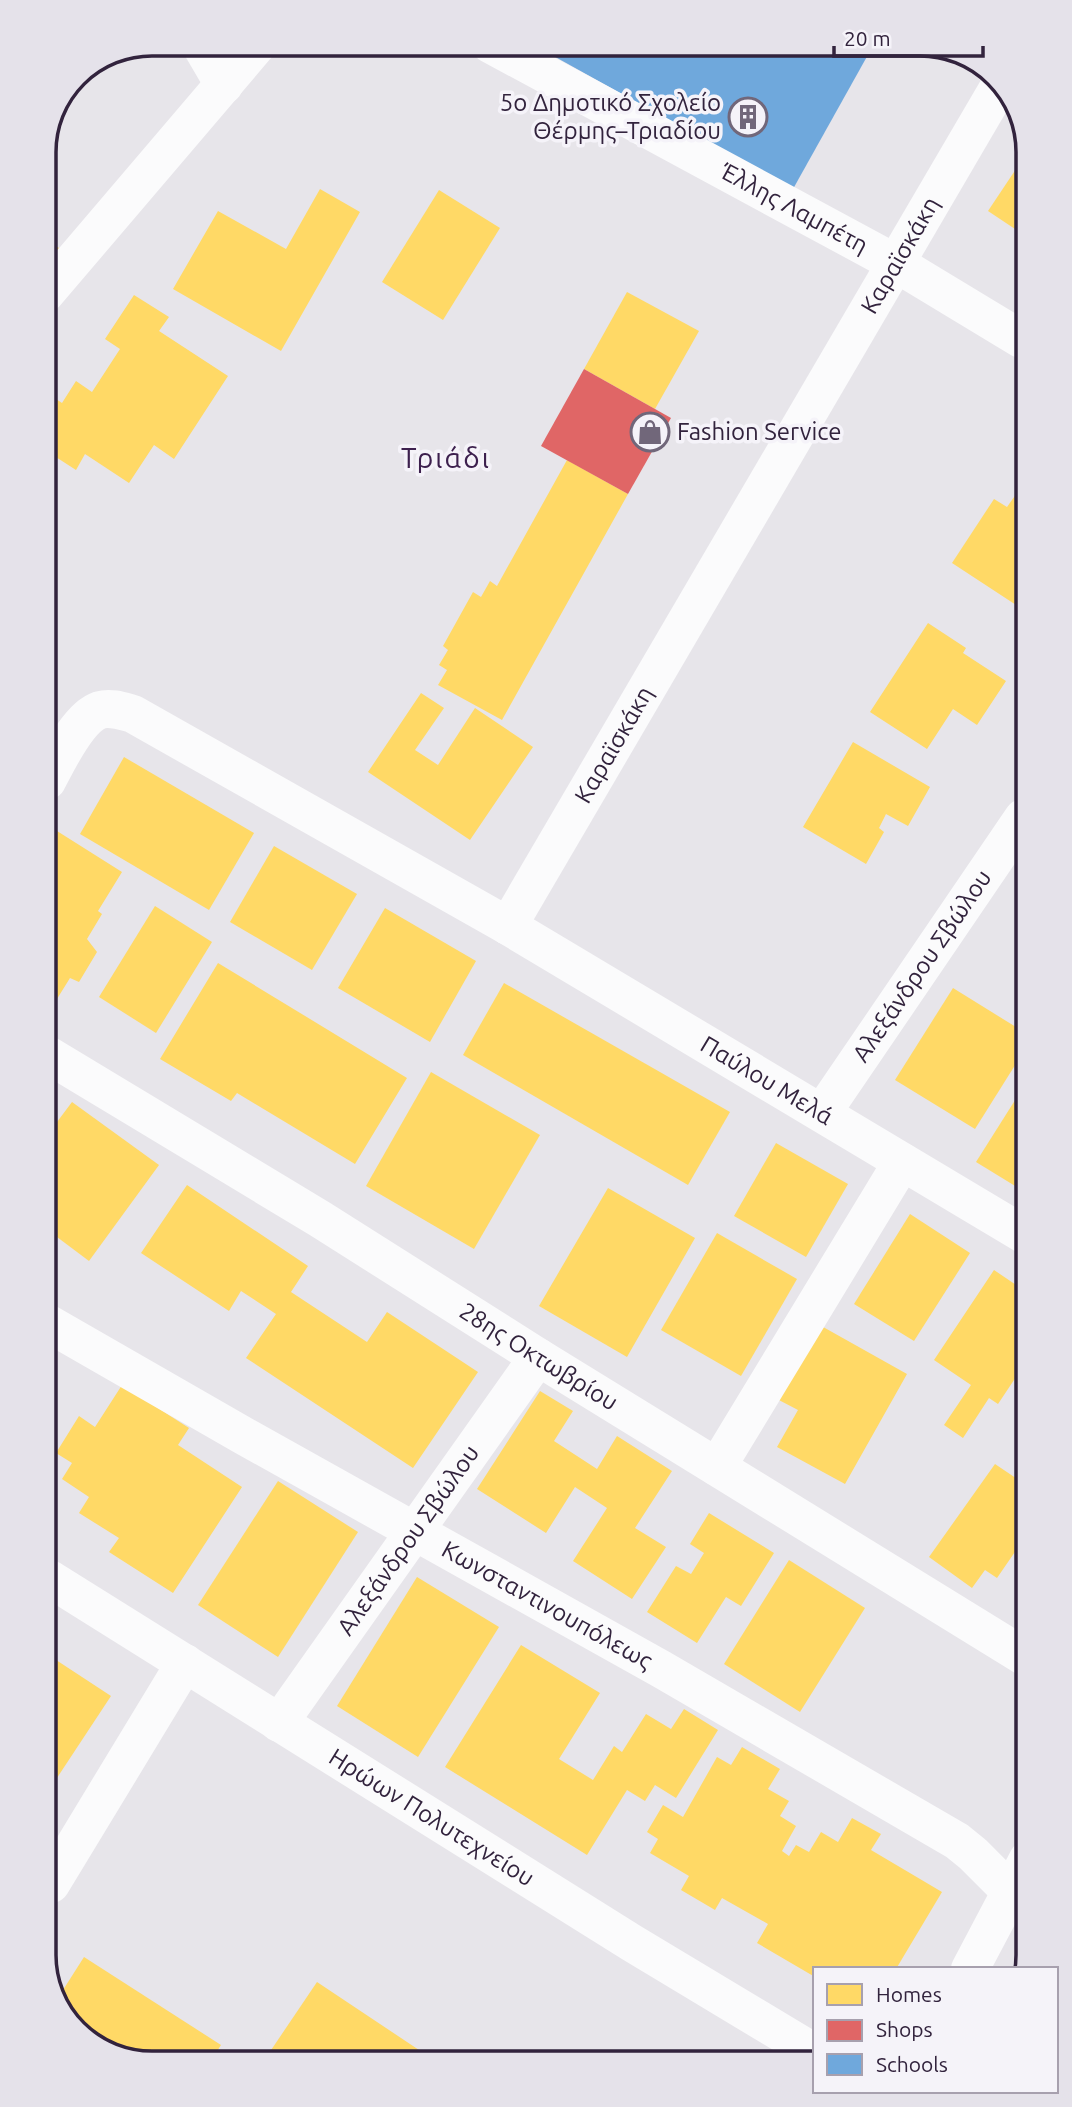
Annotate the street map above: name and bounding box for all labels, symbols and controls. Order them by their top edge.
scale bar [834,14,983,58]
text: 20 m [844,26,891,50]
place label: 5ο Δημοτικό Σχολείο Θέρμης–Τριαδίου [500,89,721,144]
building icon: 5ο Δημοτικό Σχολείο Θέρμης–Τριαδίου [727,96,769,138]
street label: Έλλης Λαμπέτη [716,157,873,259]
street label: Καραϊσκάκη [855,192,945,318]
shop icon: Fashion Service [629,411,671,453]
place label: Fashion Service [677,418,842,445]
district label: Τριάδι [401,442,491,473]
street label: Καραϊσκάκη [569,681,658,808]
street label: Αλεξάνδρου Σβώλου [847,864,997,1067]
street label: Παύλου Μελά [696,1030,838,1130]
street label: 28ης Οκτωβρίου [455,1297,623,1416]
street label: Αλεξάνδρου Σβώλου [332,1440,484,1640]
street label: Κωνσταντινουπόλεως [437,1535,657,1674]
street label: Ηρώων Πολυτεχνείου [324,1743,539,1891]
legend [813,1967,1058,2093]
text: Homes [876,1982,942,2006]
text: Shops [876,2017,933,2041]
text: Schools [876,2052,948,2076]

